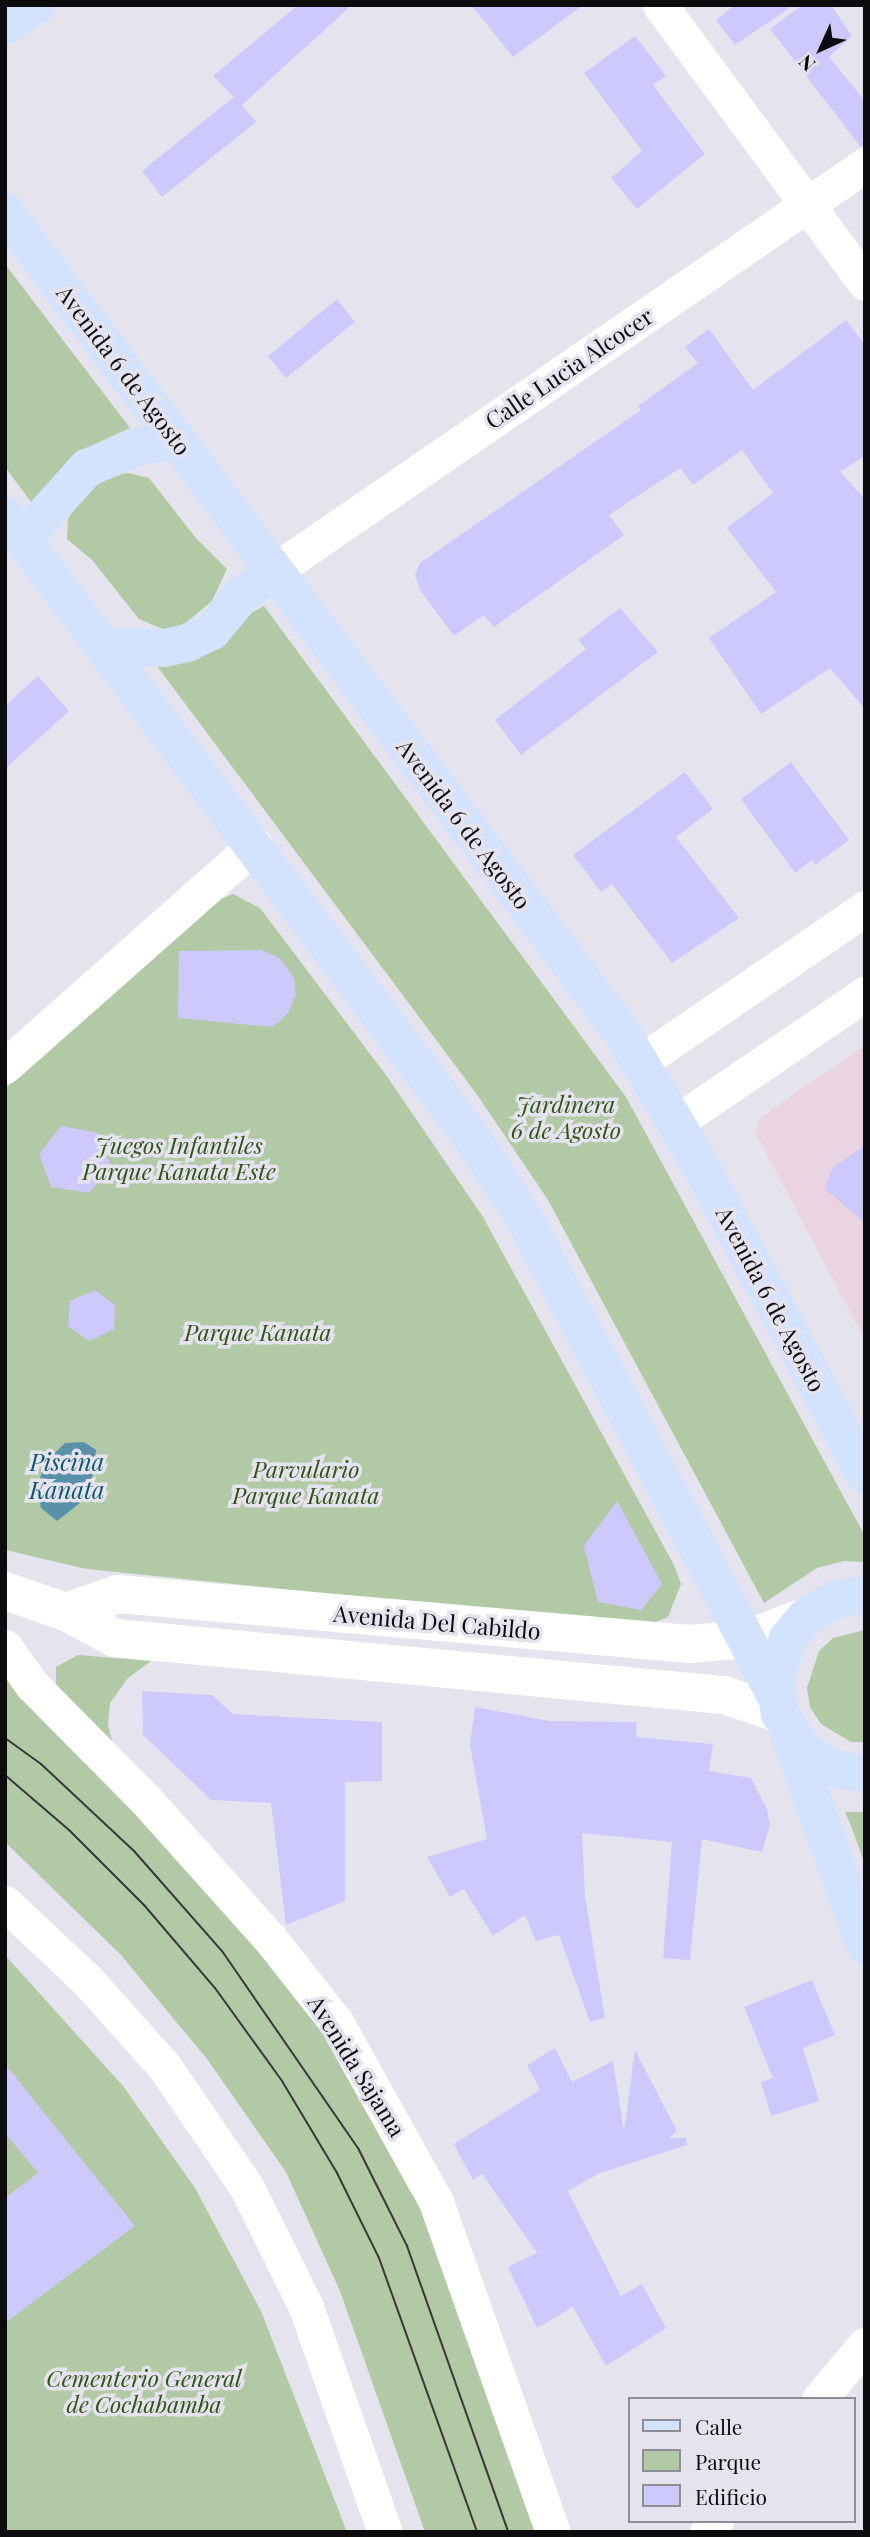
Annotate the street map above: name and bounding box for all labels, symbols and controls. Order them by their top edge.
north arrow [786,14,856,84]
text: N [792,50,820,78]
street label: Avenida 6 de Agosto [51,279,197,461]
street label: Calle Lucia Alcocer [480,301,658,435]
street label: Avenida 6 de Agosto [391,733,537,915]
park label: Jardinera 6 de Agosto [511,1090,621,1144]
park label: Juegos Infantiles Parque Kanata Este [82,1131,276,1185]
street label: Avenida 6 de Agosto [710,1201,832,1397]
park label: Parque Kanata [184,1318,332,1346]
water label: Piscina Kanata [29,1448,105,1504]
park label: Parvulario Parque Kanata [232,1455,380,1509]
street label: Avenida Del Cabildo [332,1599,542,1645]
street label: Avenida Sajama [302,1990,412,2142]
park label: Cementerio General de Cochabamba [46,2364,242,2418]
legend [628,2397,856,2523]
text: Calle [695,2412,742,2440]
text: Parque [695,2447,761,2475]
text: Edificio [695,2482,767,2510]

